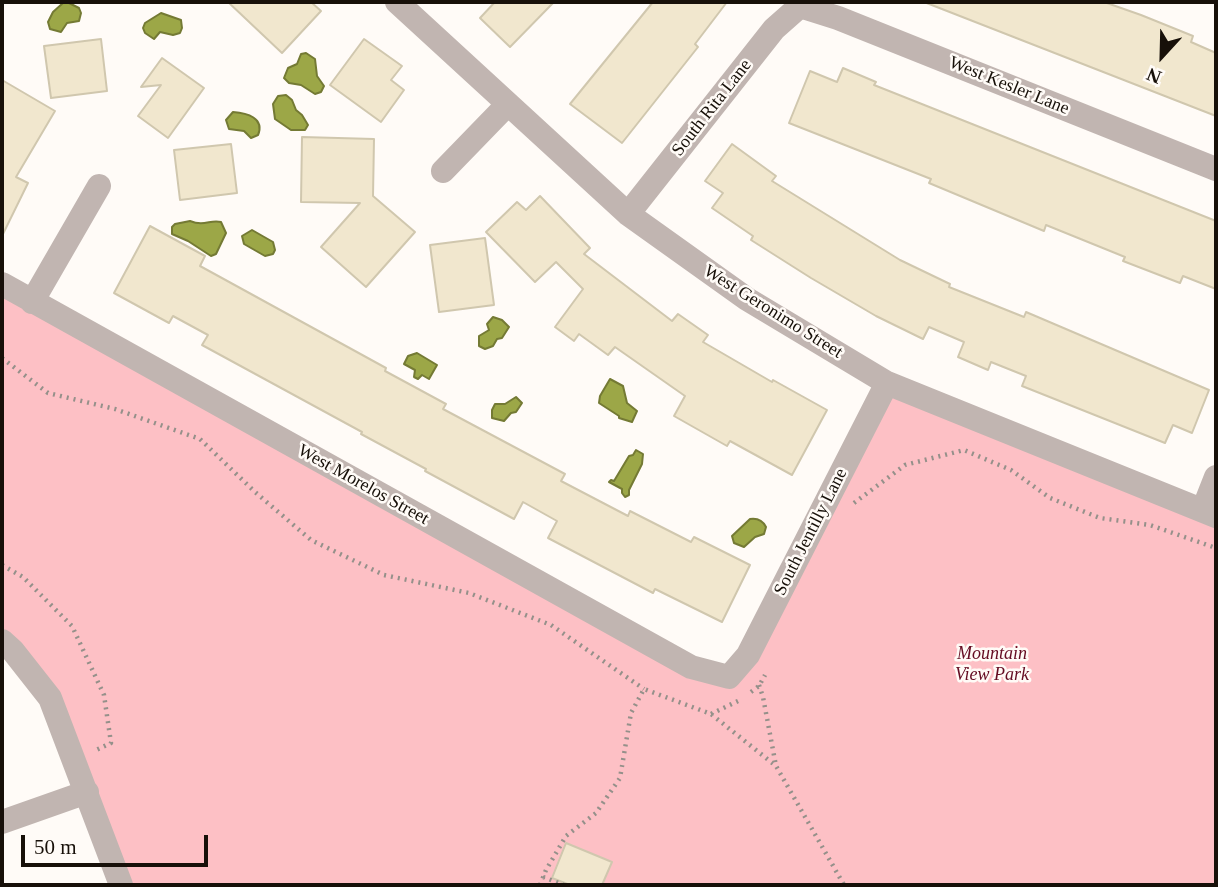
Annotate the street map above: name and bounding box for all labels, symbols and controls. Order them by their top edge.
north arrow [1127,21,1197,91]
street label: West Kesler Lane [946,52,1072,120]
street label: South Rita Lane [667,55,757,161]
text: N [1144,64,1164,88]
street label: West Geronimo Street [700,261,846,363]
street label: West Morelos Street [294,440,432,530]
street label: South Jentilly Lane [770,465,852,599]
park label: Mountain View Park [955,643,1029,686]
scale bar [24,820,212,864]
text: 50 m [34,835,77,859]

